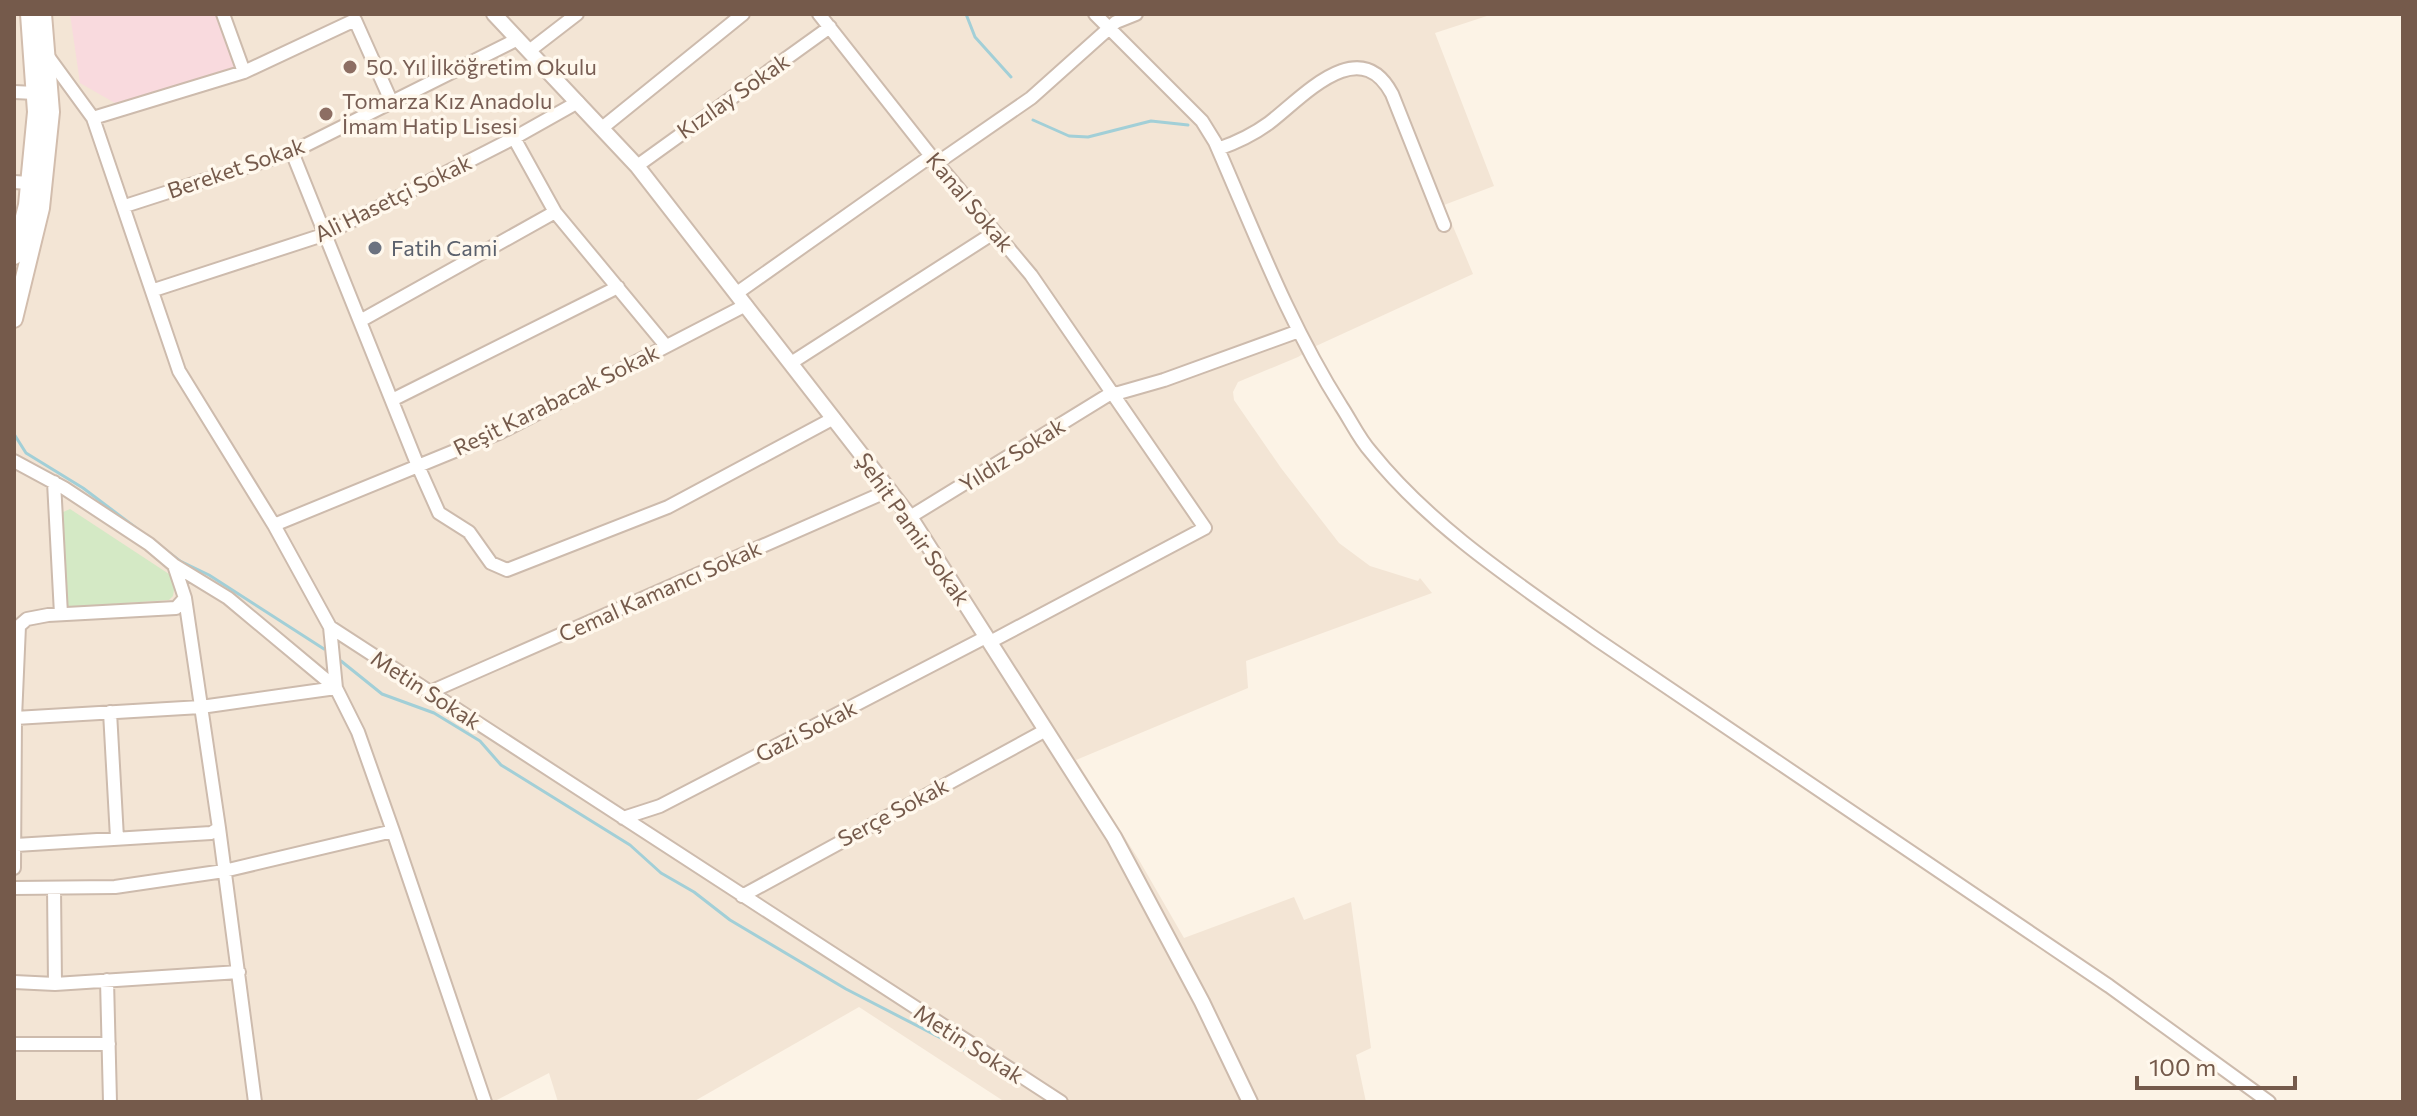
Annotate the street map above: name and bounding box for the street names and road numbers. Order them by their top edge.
street label: Kızılay Sokak [671,47,794,144]
street label: Bereket Sokak [164,131,308,204]
street label: Kanal Sokak [921,146,1020,257]
street label: Ali Hasetçi Sokak [310,148,476,247]
street label: Reşit Karabacak Sokak [449,338,663,461]
street label: Yıldız Sokak [954,412,1069,498]
street label: Şehit Pamir Sokak [851,447,976,610]
street label: Cemal Kamancı Sokak [554,534,765,647]
street label: Metin Sokak [366,644,486,735]
street label: Gazi Sokak [751,694,861,768]
street label: Serçe Sokak [833,771,953,852]
street label: Metin Sokak [909,998,1029,1089]

